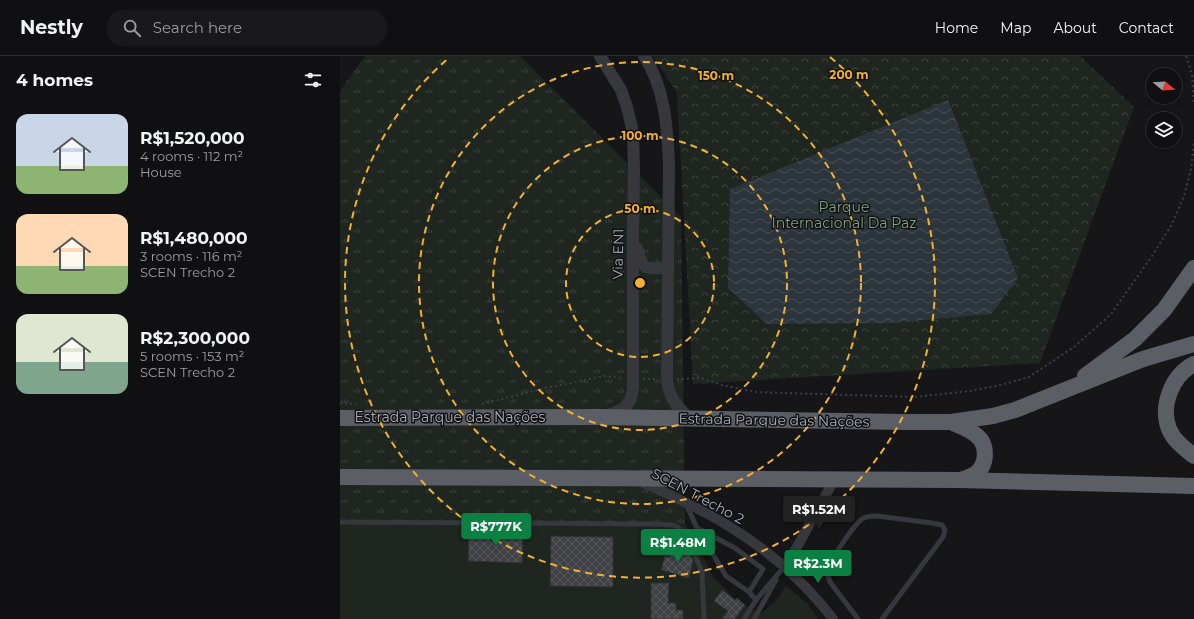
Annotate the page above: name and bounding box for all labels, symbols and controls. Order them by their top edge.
search box [107,10,387,46]
text: Nestly [20,16,83,39]
icon: search [121,17,143,39]
text: Search here [153,18,242,37]
text: Home [935,19,978,37]
text: Map [1000,19,1031,37]
text: About [1053,19,1097,37]
text: Contact [1119,19,1174,37]
text: 200 m [829,67,869,82]
text: 150 m [698,68,734,83]
north arrow [1146,68,1182,104]
map controls [1146,68,1182,148]
icon: filters [302,69,324,91]
text: 4 homes [16,70,93,90]
button: layers [1146,112,1182,148]
text: R$1,520,000 [140,128,245,148]
text: 100 m [622,128,658,143]
icon: home [48,130,96,178]
text: 4 rooms · 112 m² [140,148,243,164]
text: House [140,164,182,180]
park label: Parque Internacional Da Paz [771,198,917,232]
text: 50 m [624,201,656,216]
text: R$1,480,000 [140,228,248,248]
street label: Via EN1 [609,228,627,280]
icon: home [48,230,96,278]
text: 3 rooms · 116 m² [140,248,242,264]
text: SCEN Trecho 2 [140,264,235,280]
centre of rings [633,276,647,290]
text: R$2,300,000 [140,328,250,348]
icon: home [48,330,96,378]
text: 5 rooms · 153 m² [140,348,244,364]
text: SCEN Trecho 2 [140,364,235,380]
street label: Estrada Parque das Nações [355,408,546,426]
street label: Estrada Parque das Nações [678,409,870,431]
street label: SCEN Trecho 2 [649,464,747,528]
pin: R$1.52M [782,496,856,530]
text: R$1.52M [792,501,846,517]
pin: R$777K [463,513,529,547]
text: R$777K [470,518,522,534]
pin: R$1.48M [641,529,715,563]
text: R$1.48M [650,534,706,550]
pin: R$2.3M [785,550,851,584]
text: R$2.3M [793,555,843,571]

